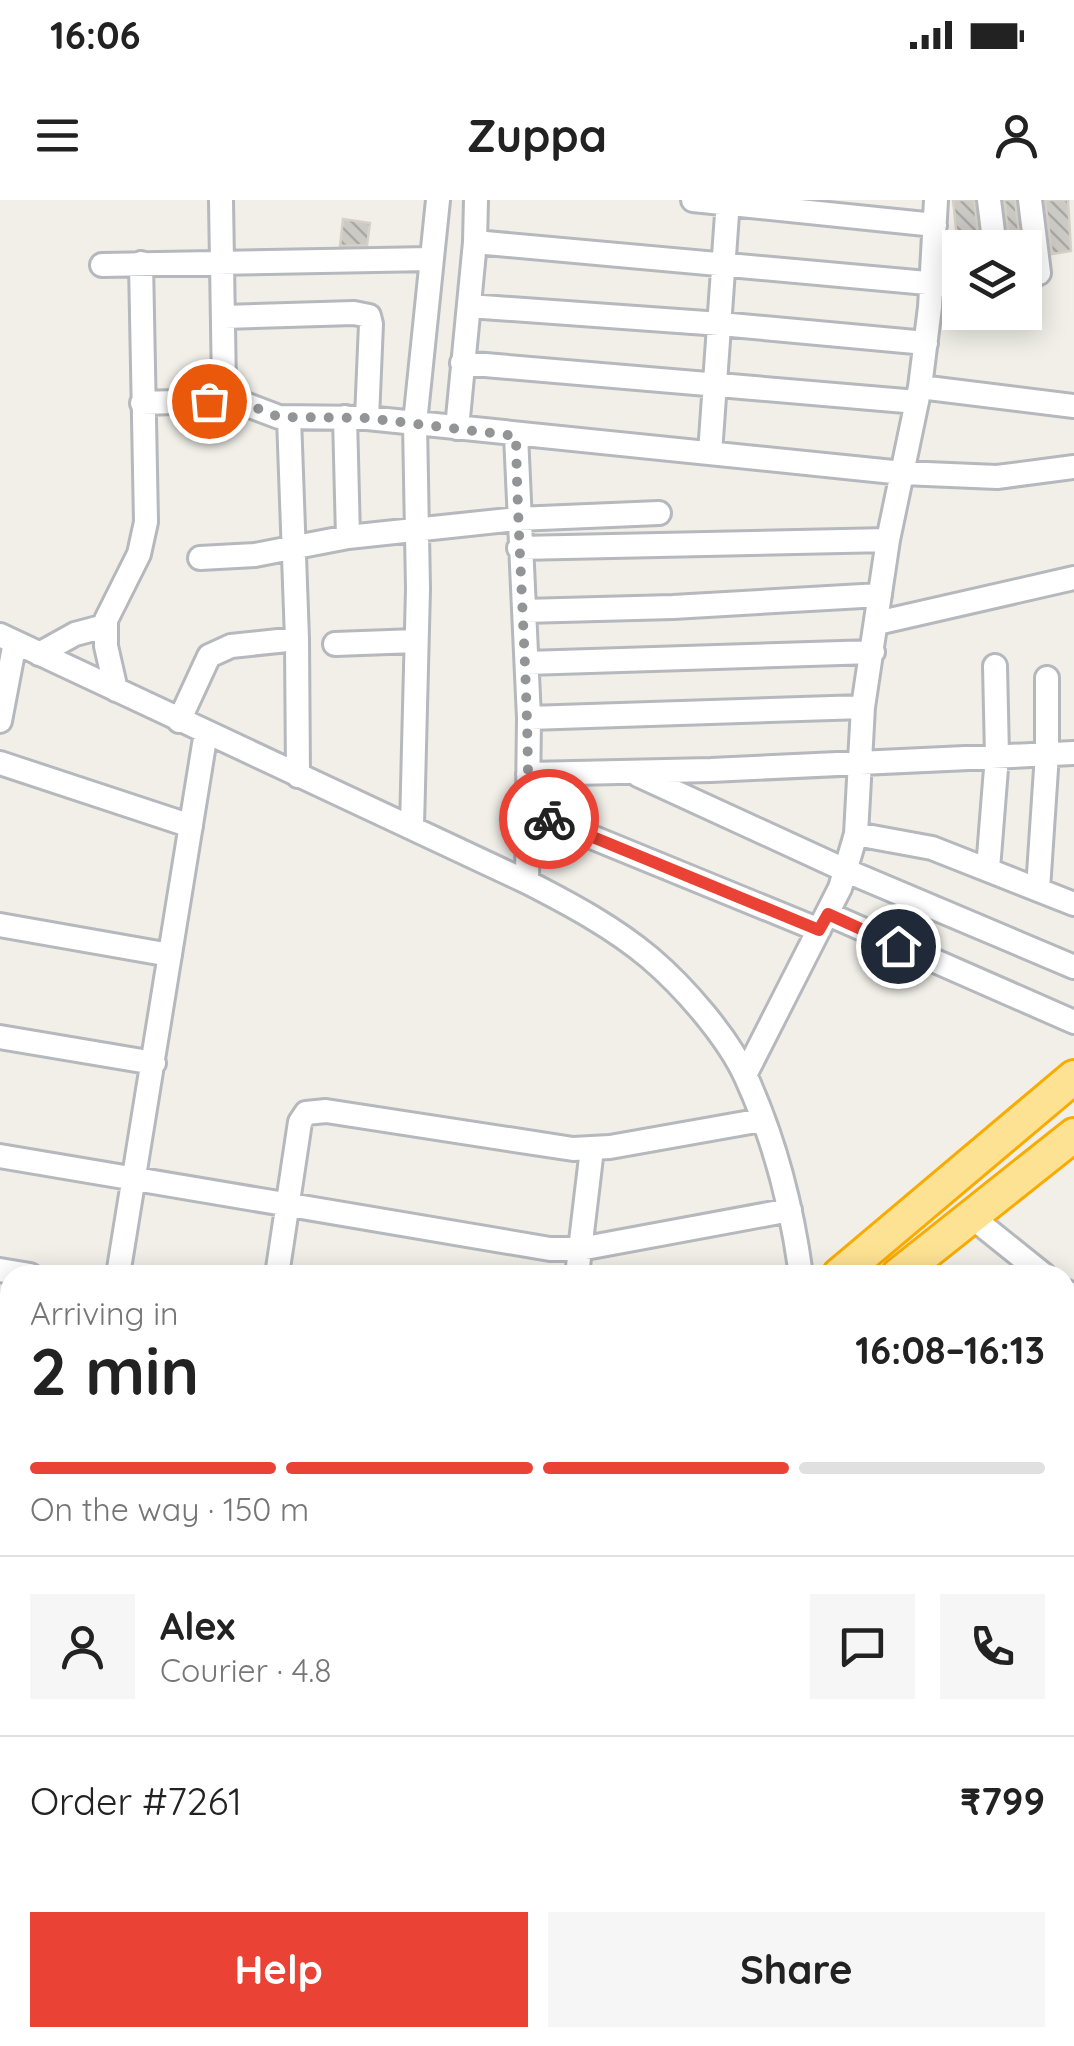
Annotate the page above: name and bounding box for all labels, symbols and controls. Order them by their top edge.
text: 16:06 [50,11,141,59]
text: Zuppa [467,107,607,163]
icon: menu [30,108,85,163]
icon: person [989,108,1044,163]
map controls [942,230,1042,330]
button: layers [942,230,1042,330]
pin [167,359,252,444]
icon: bag [182,374,237,429]
courier [499,769,599,869]
icon: bike [522,792,577,847]
pin [856,904,941,989]
icon: home [871,919,926,974]
text: Arriving in [30,1293,179,1333]
text: 16:08–16:13 [855,1326,1045,1374]
text: 2 min [30,1330,199,1411]
text: On the way · 150 m [30,1489,309,1529]
button: person [30,1594,135,1699]
button: chat [810,1594,915,1699]
button: phone [940,1594,1045,1699]
text: Alex [160,1602,235,1650]
text: Courier · 4.8 [160,1650,332,1690]
text: Order #7261 [30,1777,242,1825]
text: ₹799 [960,1777,1045,1825]
button: Help [30,1912,528,2027]
button: Share [548,1912,1045,2027]

